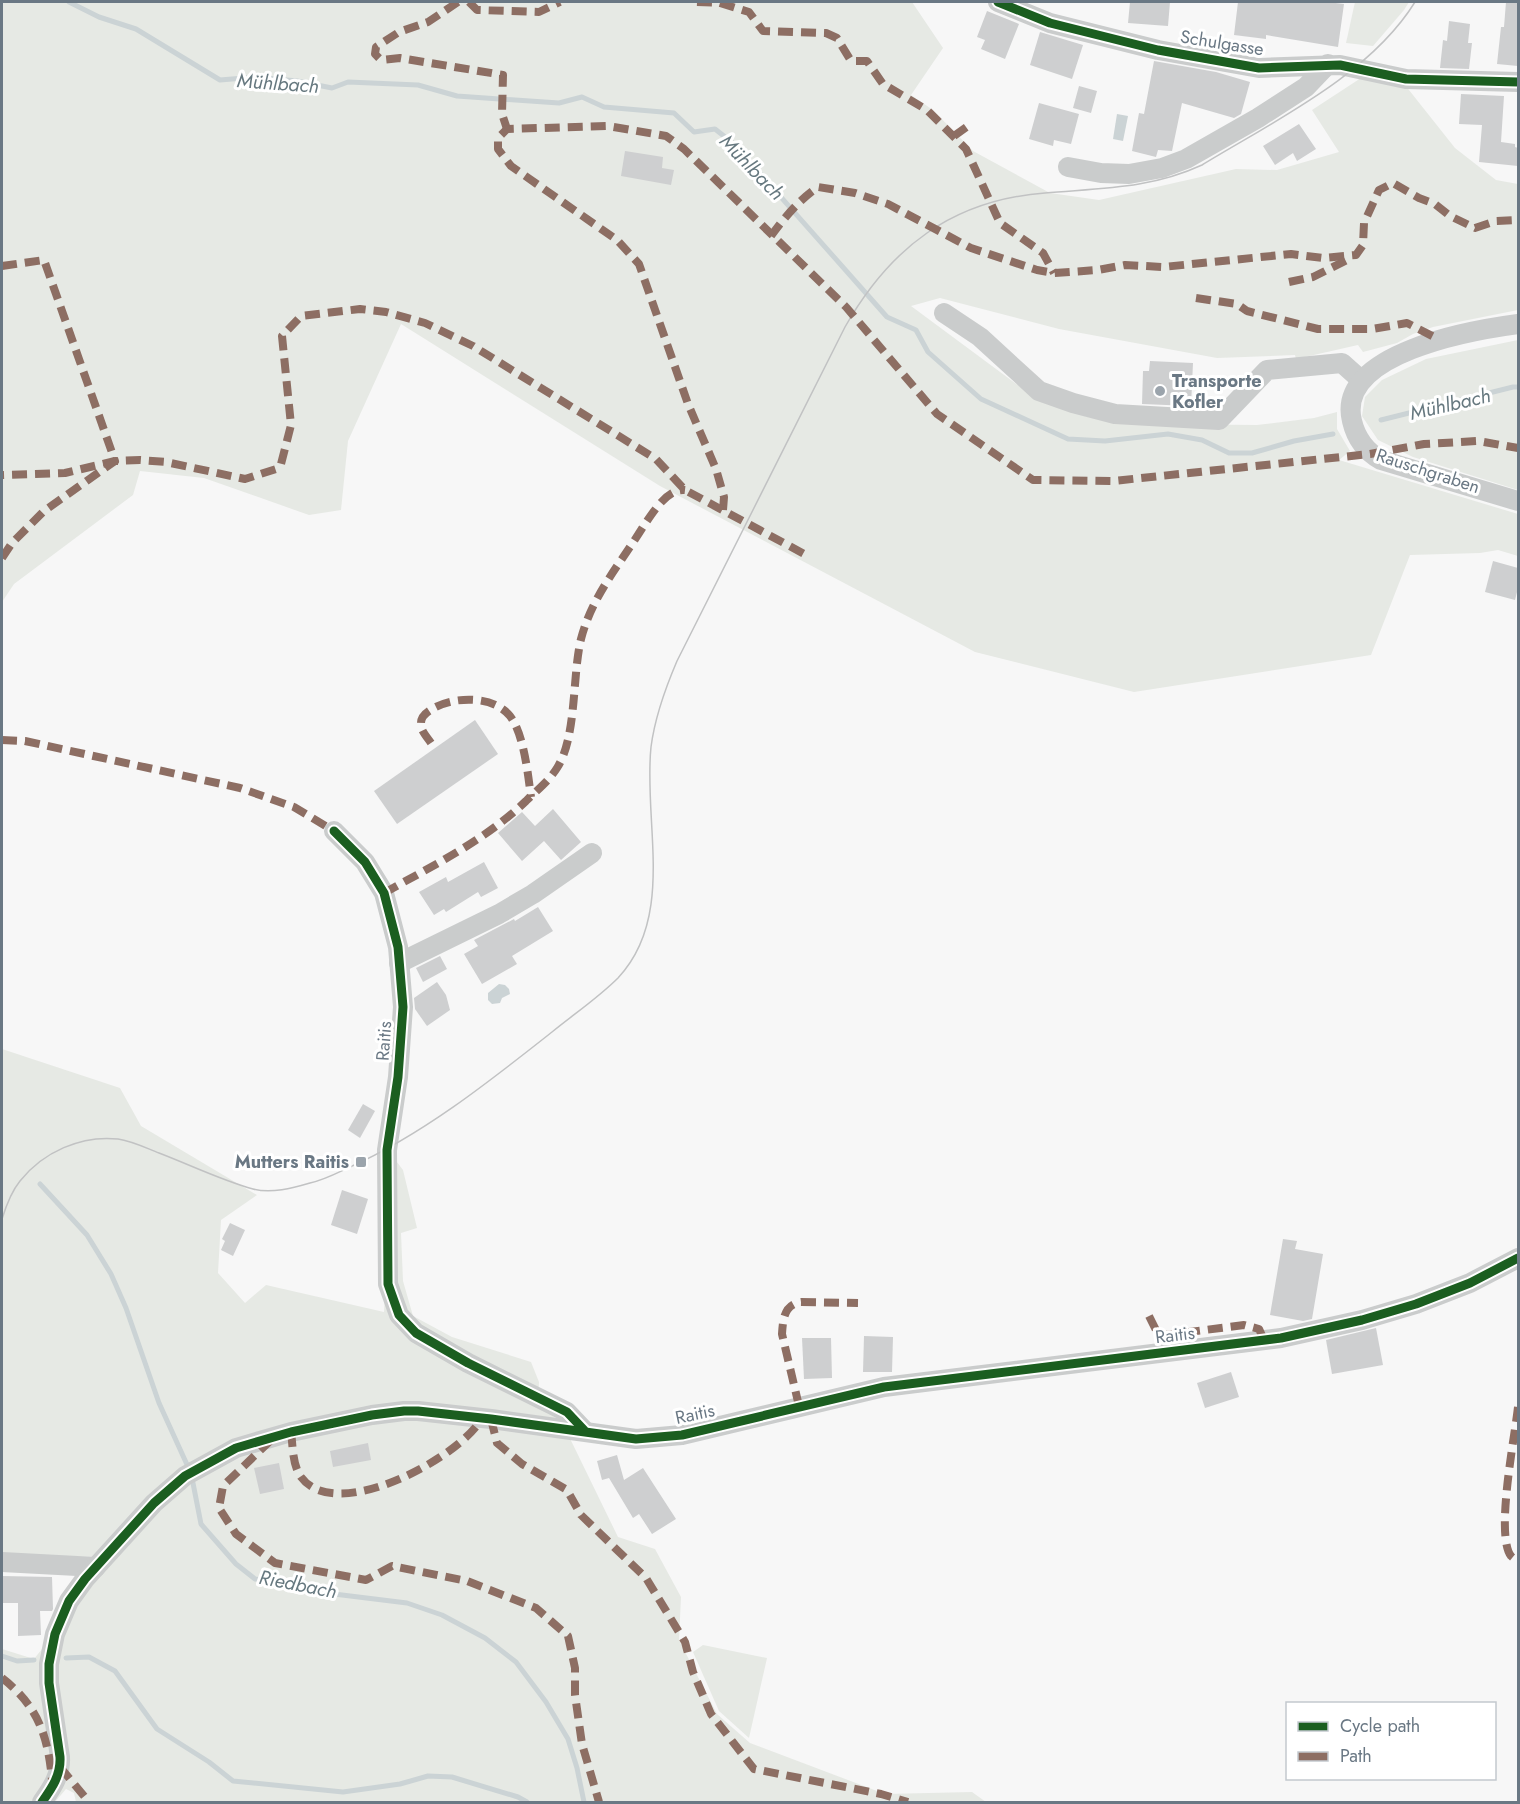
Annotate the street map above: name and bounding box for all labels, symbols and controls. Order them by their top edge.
street label: Schulgasse [1178,24,1266,62]
water label: Mühlbach [236,66,320,101]
water label: Mühlbach [713,128,791,207]
place label: Transporte Kofler [1172,368,1261,415]
water label: Mühlbach [1407,381,1493,428]
marker: Transporte Kofler [1153,384,1167,398]
street label: Rauschgraben [1373,442,1483,500]
street label: Raitis [370,1020,398,1062]
place label: Mutters Raitis [235,1149,349,1175]
marker: Mutters Raitis [354,1155,368,1169]
street label: Raitis [1154,1320,1196,1350]
street label: Raitis [673,1397,717,1431]
water label: Riedbach [257,1563,339,1606]
legend [1286,1702,1496,1780]
text: Cycle path [1340,1713,1420,1739]
text: Path [1340,1743,1372,1769]

